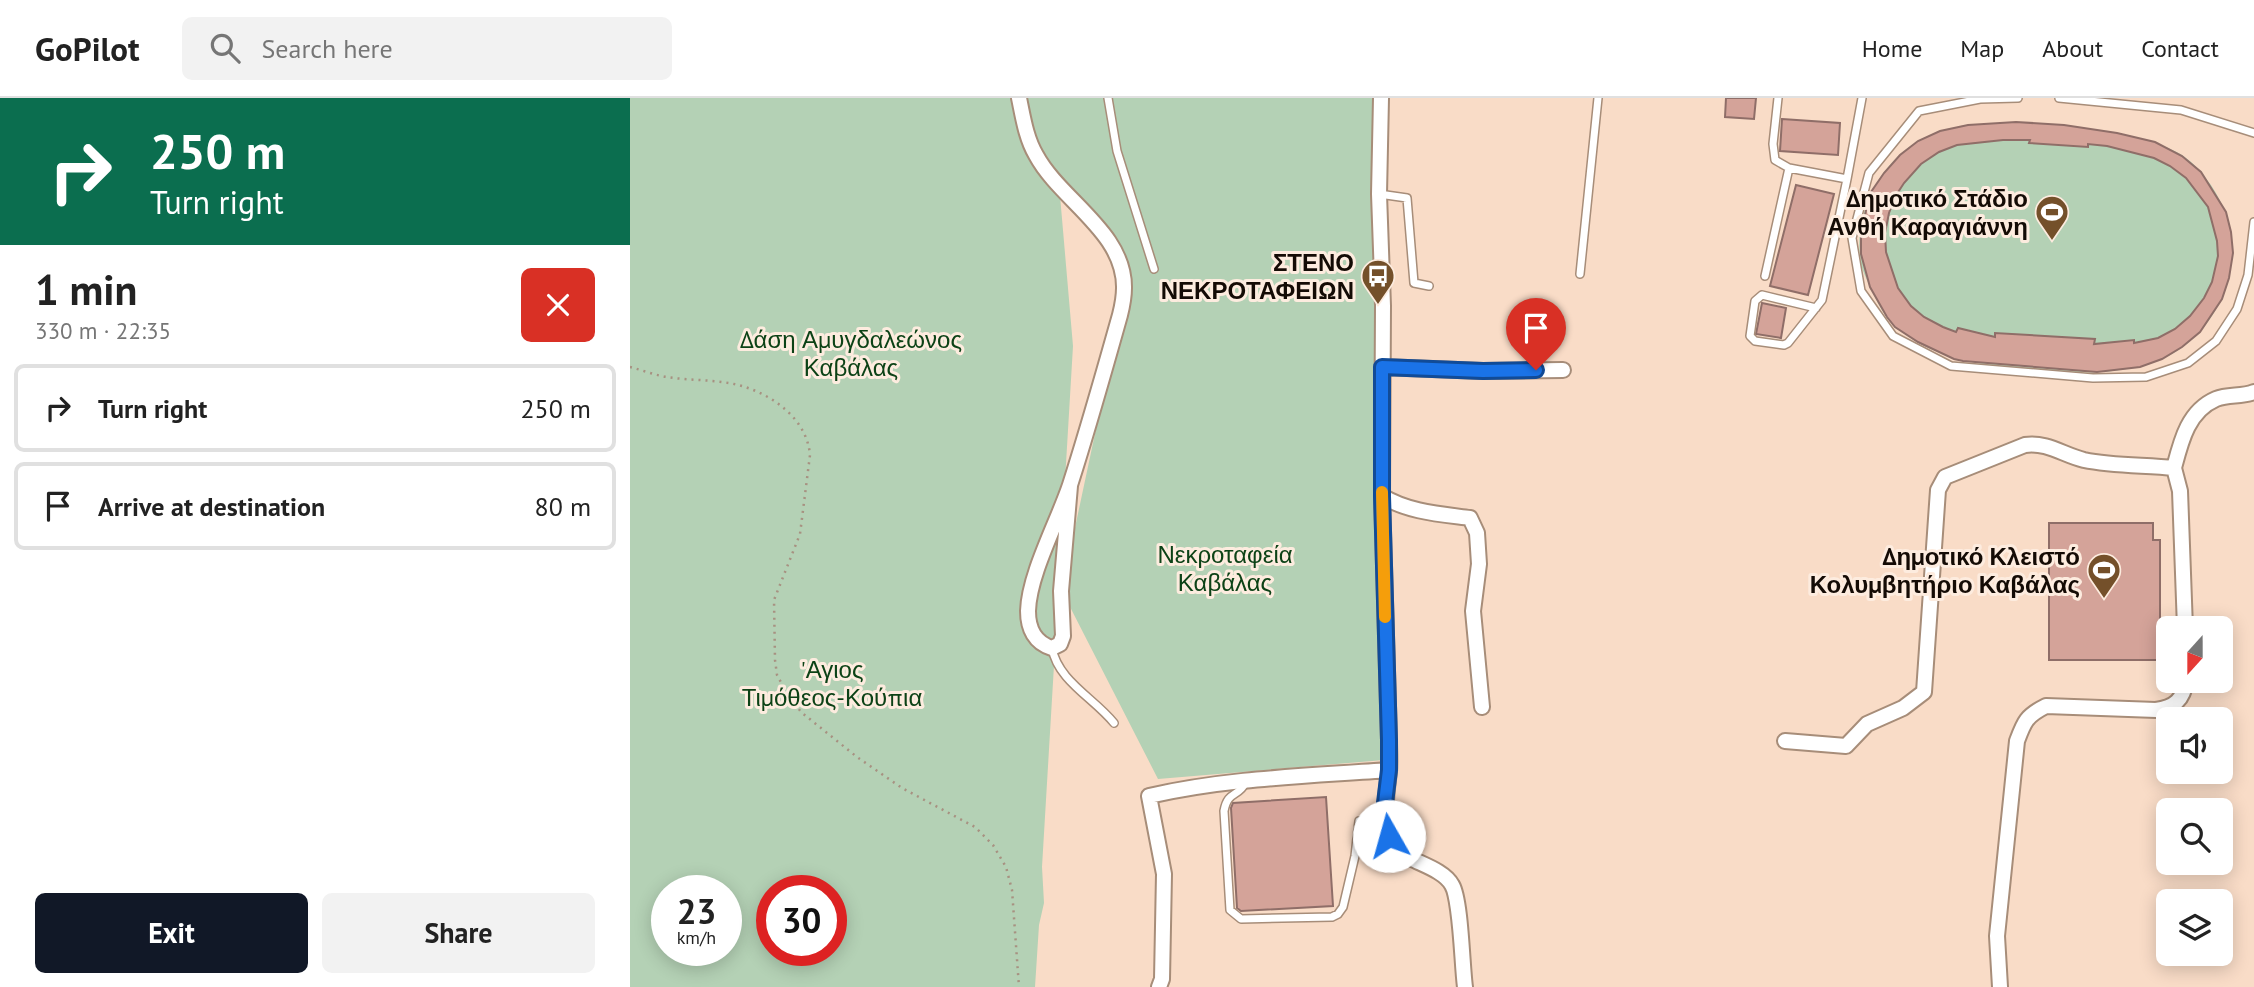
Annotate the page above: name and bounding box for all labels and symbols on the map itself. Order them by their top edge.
place label: Δημοτικό Στάδιο Ανθή Καραγιάννη [1827,183,2028,242]
sports icon: Δημοτικό Στάδιο Ανθή Καραγιάννη [2033,193,2071,242]
place label: ΣΤΕΝΟ ΝΕΚΡΟΤΑΦΕΙΩΝ [1161,247,1354,306]
bus stop icon: ΣΤΕΝΟ ΝΕΚΡΟΤΑΦΕΙΩΝ [1359,257,1397,306]
pin [1506,298,1566,370]
park label: Δάση Αμυγδαλεώνος Καβάλας [740,324,962,383]
park label: Νεκροταφεία Καβάλας [1157,539,1293,598]
place label: Δημοτικό Κλειστό Κολυμβητήριο Καβάλας [1810,541,2080,600]
sports icon: Δημοτικό Κλειστό Κολυμβητήριο Καβάλας [2085,551,2123,600]
north arrow [2156,616,2233,693]
park label: 'Αγιος Τιμόθεος-Κούπια [742,654,922,713]
position arrow [1352,799,1426,873]
speed limit sign: 30 [756,875,847,966]

